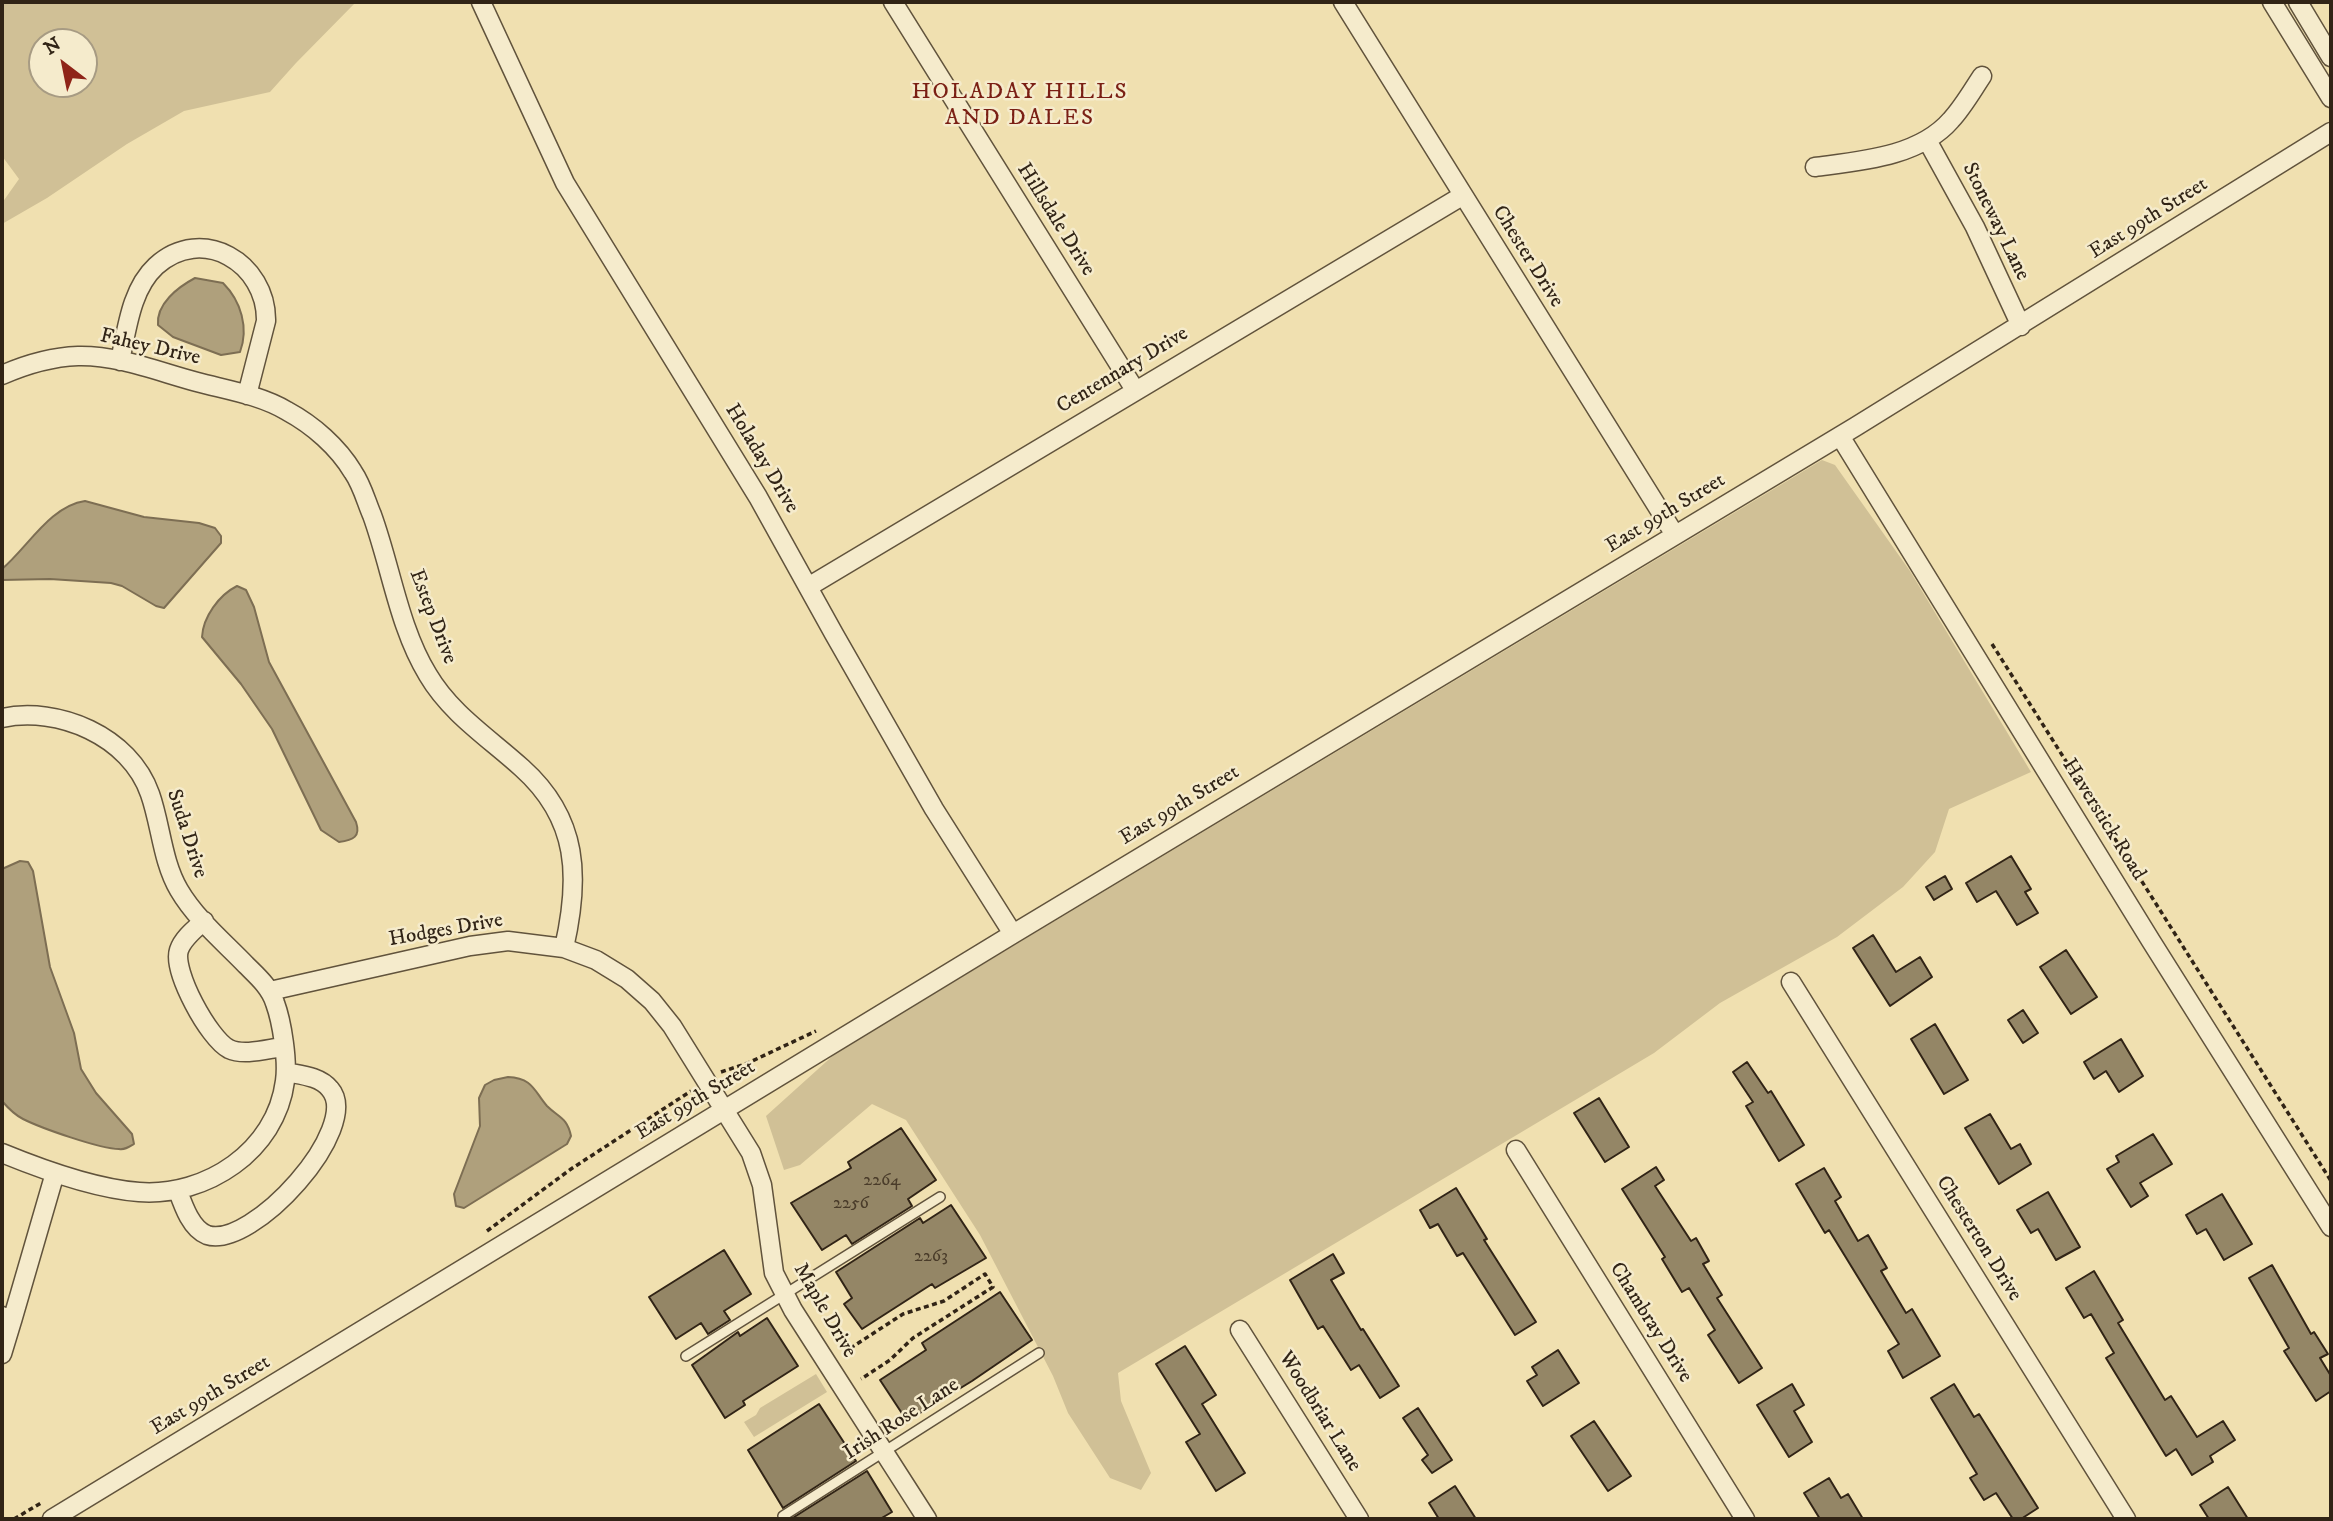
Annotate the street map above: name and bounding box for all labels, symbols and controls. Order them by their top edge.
north arrow [28,28,98,98]
text: N [40,33,65,60]
district label: HOLADAY HILLS AND DALES [913,79,1127,133]
street label: Hillsdale Drive [1010,159,1100,281]
street label: Stoneway Lane [1956,159,2034,285]
street label: East 99th Street [2085,173,2213,265]
street label: Chester Drive [1486,202,1568,312]
street label: Centennary Drive [1053,322,1193,420]
street label: Fahey Drive [97,324,203,372]
street label: Holaday Drive [718,400,804,518]
street label: East 99th Street [1602,468,1730,560]
street label: Estep Drive [402,566,462,668]
street label: Haverstick Road [2056,754,2150,886]
street label: East 99th Street [1116,760,1244,852]
street label: Suda Drive [160,786,212,882]
street label: Hodges Drive [387,909,505,953]
street label: East 99th Street [632,1055,760,1147]
house number: 2264 [863,1170,901,1192]
street label: Chesterton Drive [1929,1172,2027,1306]
house number: 2256 [833,1193,869,1215]
house number: 2263 [914,1246,948,1268]
street label: Chambray Drive [1603,1258,1697,1388]
street label: Maple Drive [787,1259,861,1363]
street label: Woodbriar Lane [1272,1347,1366,1477]
street label: East 99th Street [147,1350,275,1442]
street label: Irish Rose Lane [840,1373,964,1467]

